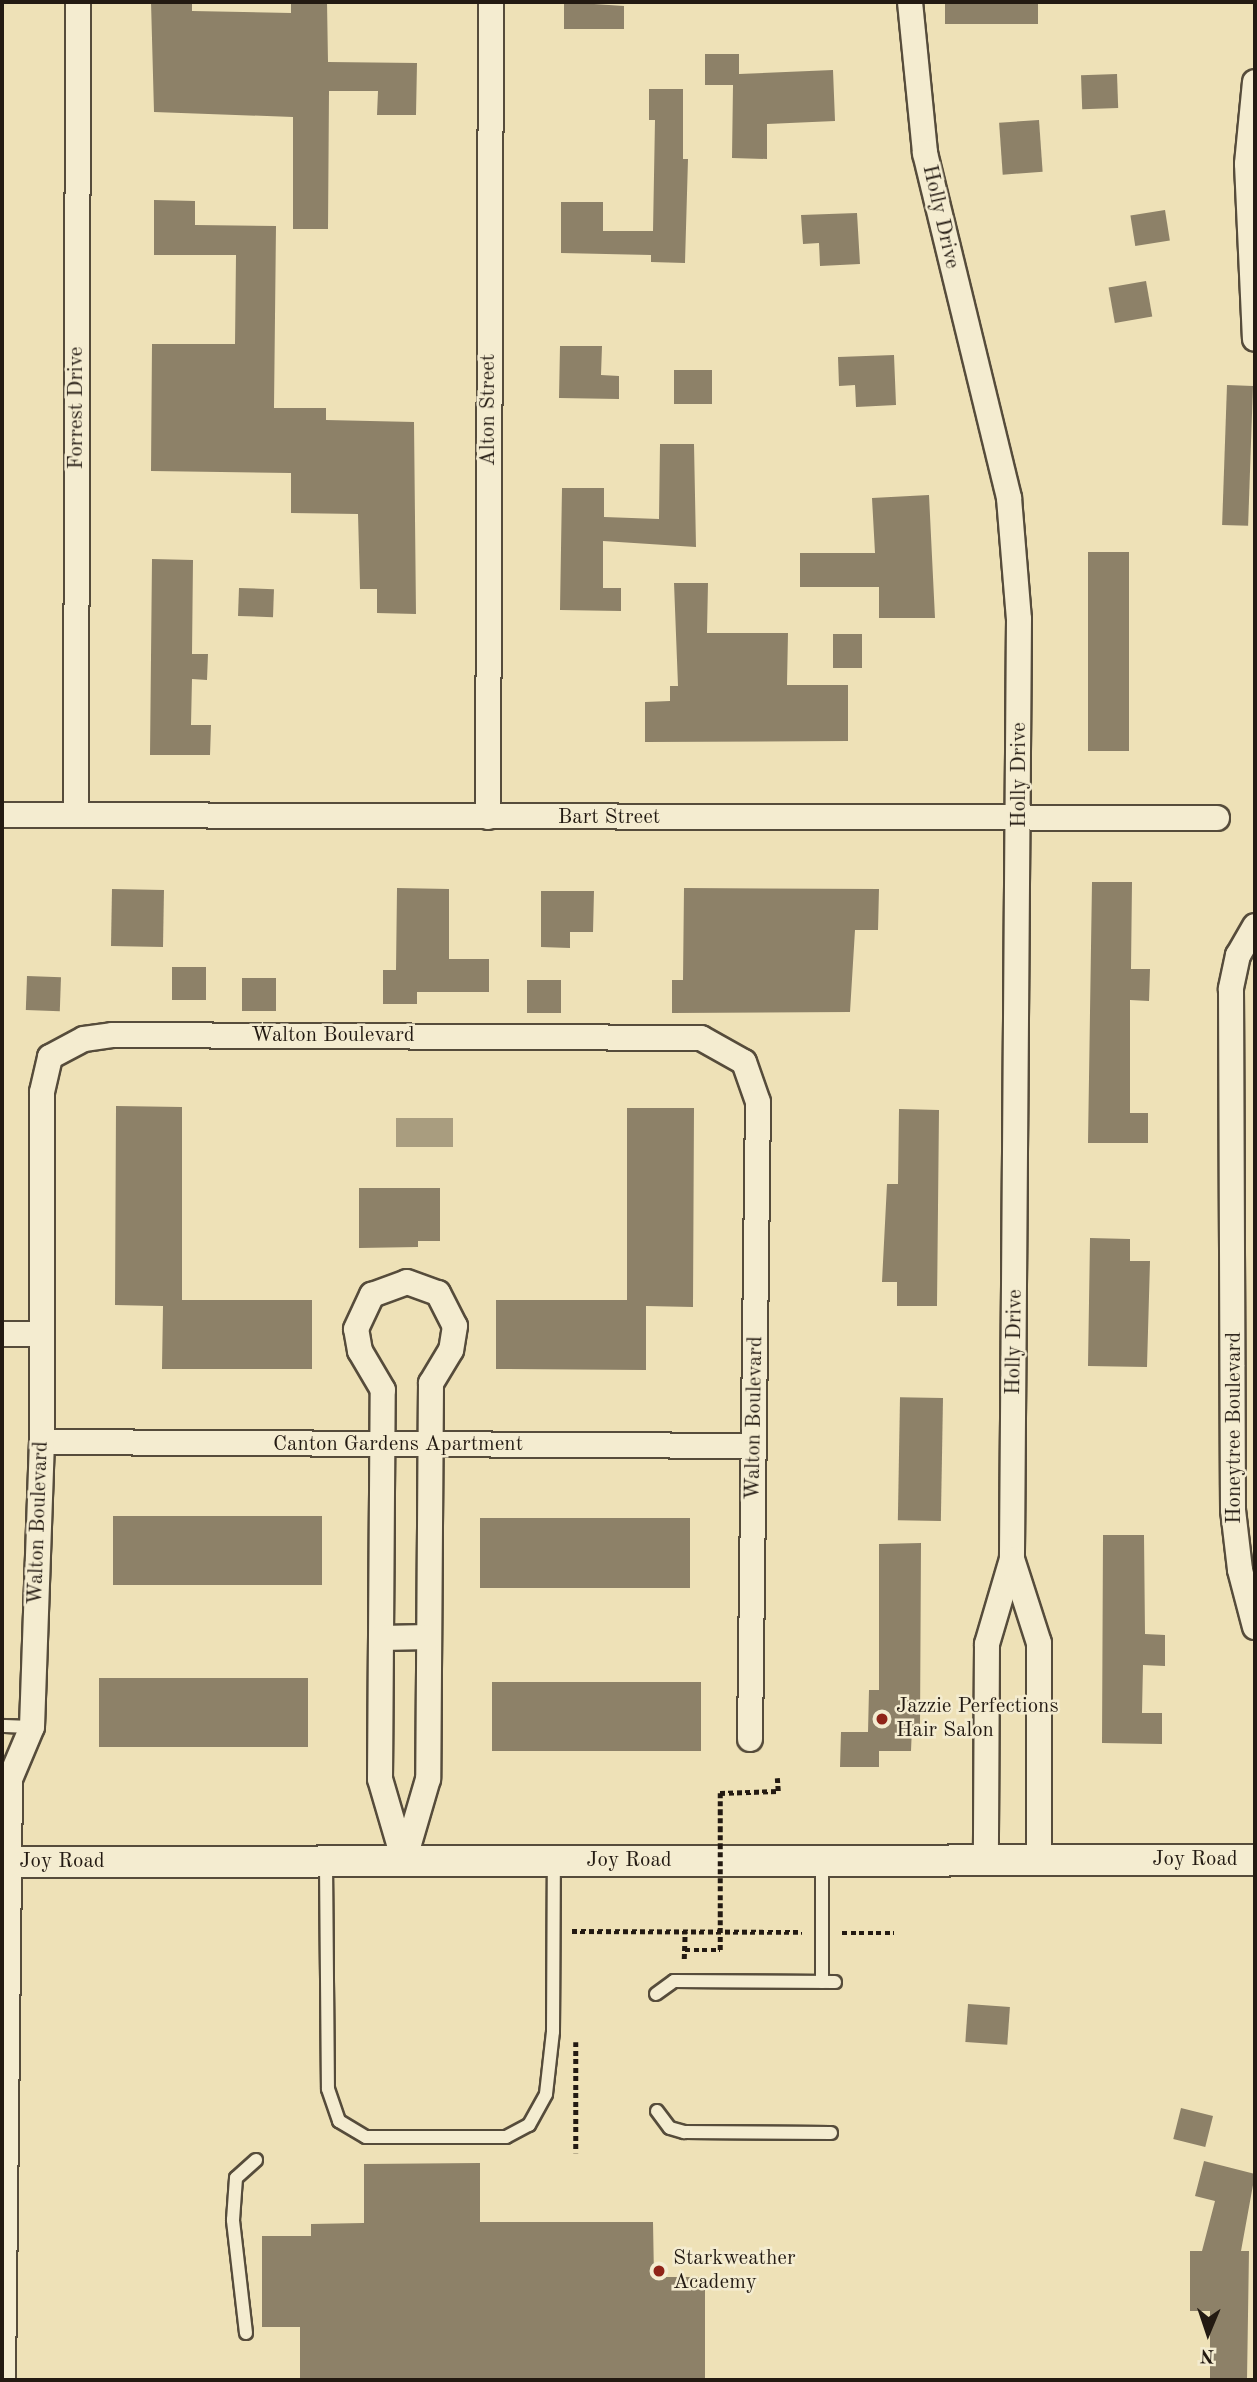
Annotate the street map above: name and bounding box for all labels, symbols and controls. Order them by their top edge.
street label: Holly Drive [916,163,964,271]
street label: Forrest Drive [64,347,90,469]
street label: Alton Street [476,354,502,466]
street label: Holly Drive [1007,722,1033,828]
street label: Bart Street [558,805,660,831]
street label: Walton Boulevard [251,1023,415,1049]
street label: Holly Drive [1001,1289,1029,1395]
street label: Honeytree Boulevard [1222,1332,1248,1524]
street label: Walton Boulevard [741,1336,769,1500]
street label: Canton Gardens Apartment [273,1432,523,1458]
street label: Walton Boulevard [24,1441,54,1605]
place label: Jazzie Perfections Hair Salon [896,1694,1058,1744]
marker: Jazzie Perfections Hair Salon [874,1711,890,1727]
street label: Joy Road [1152,1847,1238,1873]
street label: Joy Road [586,1848,672,1874]
street label: Joy Road [19,1849,105,1875]
place label: Starkweather Academy [673,2246,796,2296]
marker: Starkweather Academy [651,2263,667,2279]
north arrow [1173,2298,1243,2368]
text: N [1200,2345,1215,2364]

